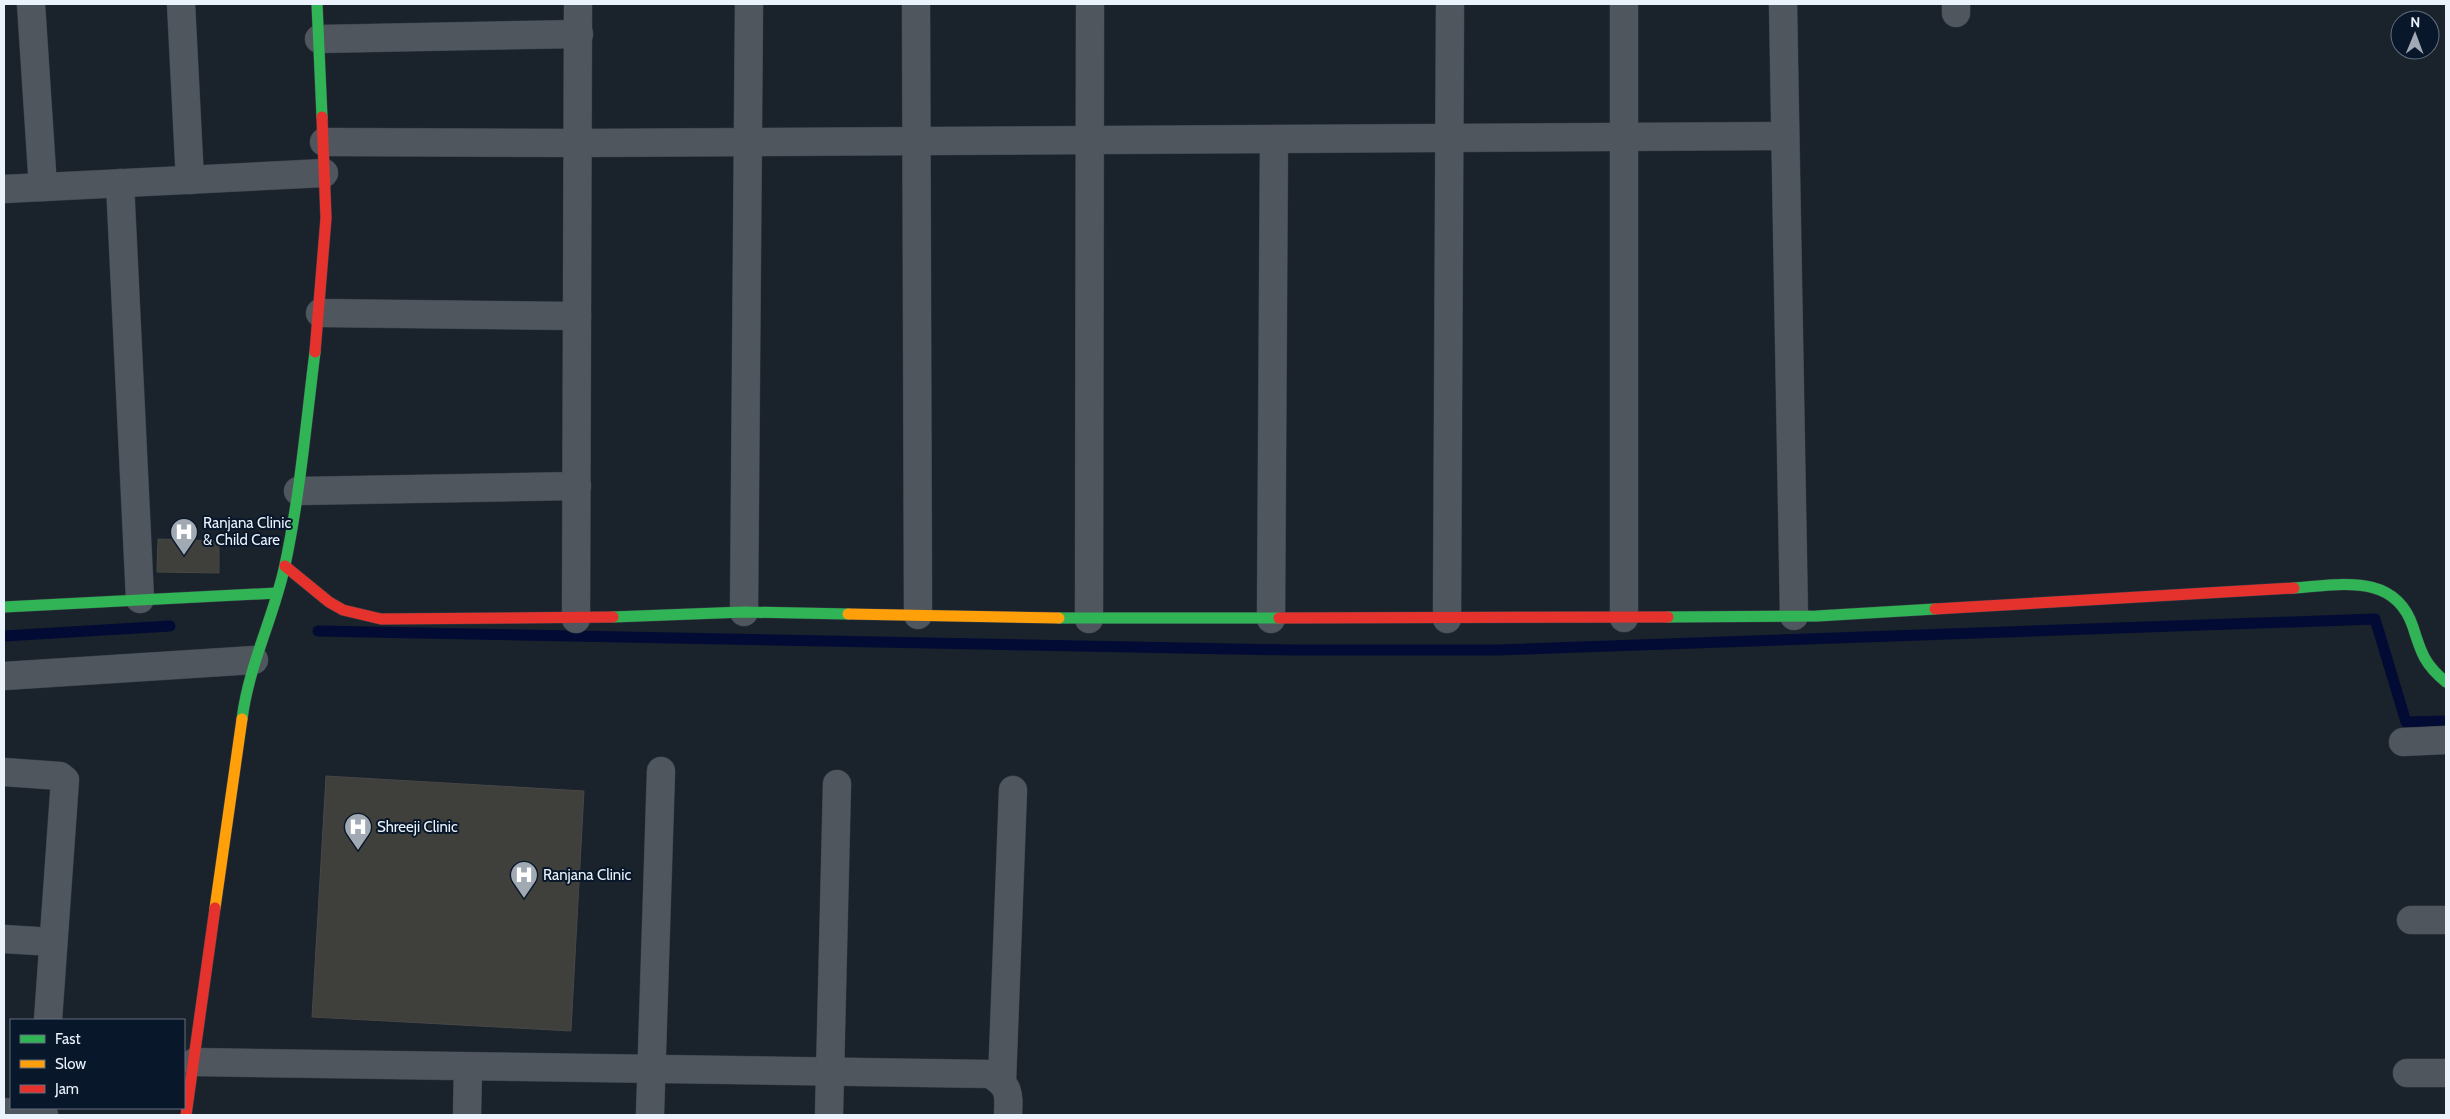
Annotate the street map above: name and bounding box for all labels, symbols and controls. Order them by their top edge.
north arrow [2390,10,2440,60]
text: N [2410,13,2420,31]
place label: Ranjana Clinic & Child Care [203,514,291,549]
hospital icon: Ranjana Clinic & Child Care [169,517,199,556]
hospital icon: Shreeji Clinic [343,812,373,851]
place label: Shreeji Clinic [377,818,458,836]
hospital icon: Ranjana Clinic [509,860,539,899]
place label: Ranjana Clinic [543,866,631,884]
legend [10,1019,185,1109]
text: Fast [55,1030,80,1048]
text: Slow [55,1055,86,1073]
text: Jam [54,1080,79,1098]

